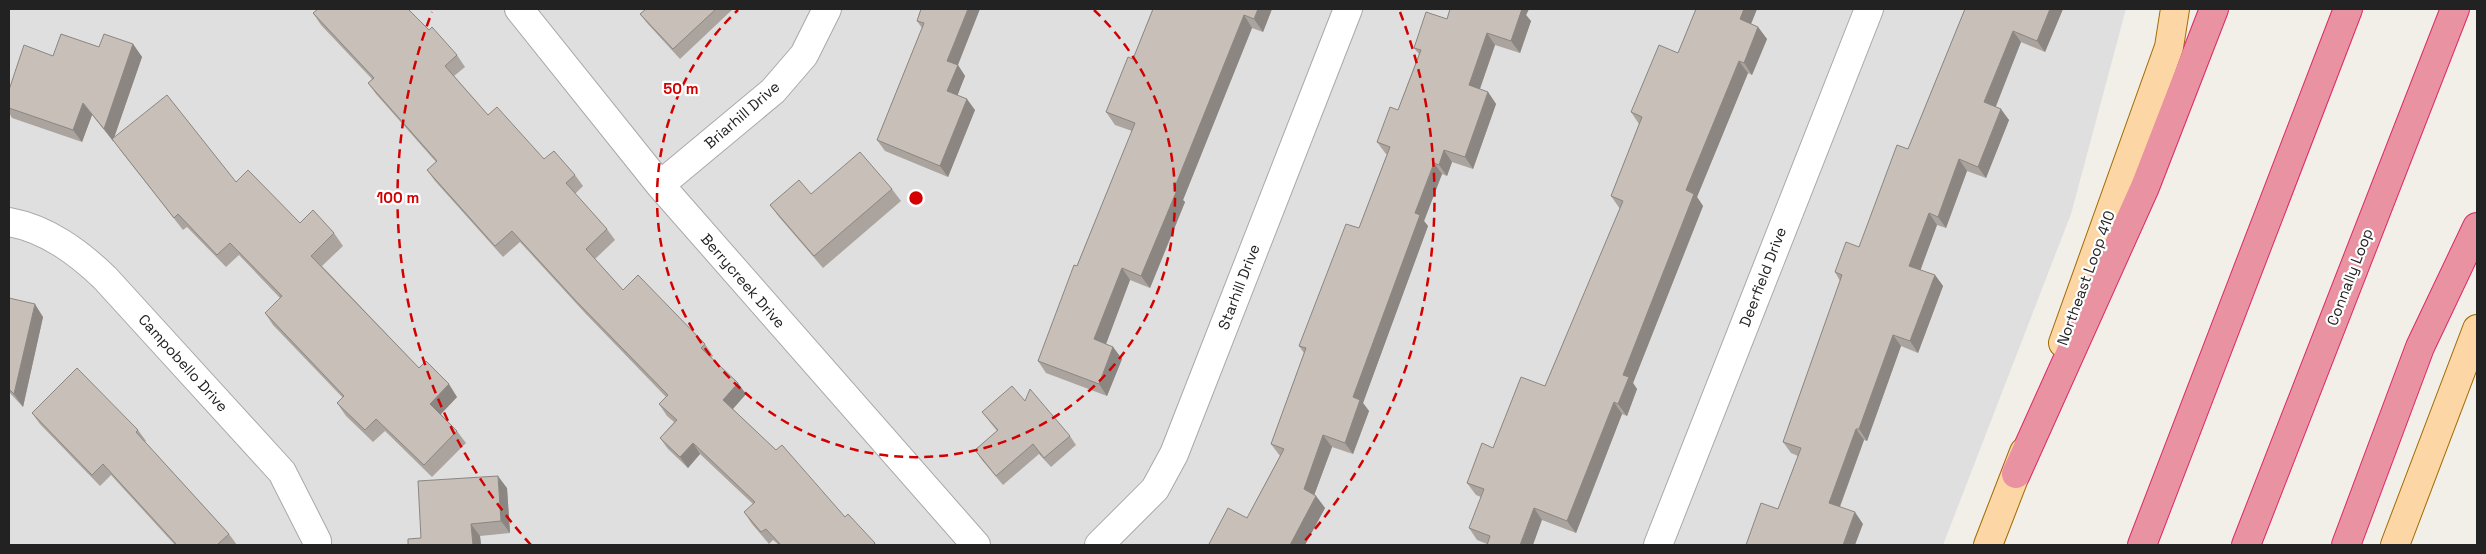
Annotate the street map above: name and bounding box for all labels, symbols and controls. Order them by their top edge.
street label: Briarhill Drive [700,77,783,152]
text: 50 m [663,79,699,98]
text: 100 m [377,188,419,207]
centre of rings [907,189,925,207]
street label: Northeast Loop 410 [2052,208,2119,348]
street label: Deerfield Drive [1735,224,1790,329]
street label: Connally Loop [2322,226,2377,328]
street label: Berrycreek Drive [697,229,790,332]
street label: Starhill Drive [1213,241,1264,332]
street label: Campobello Drive [134,310,232,416]

